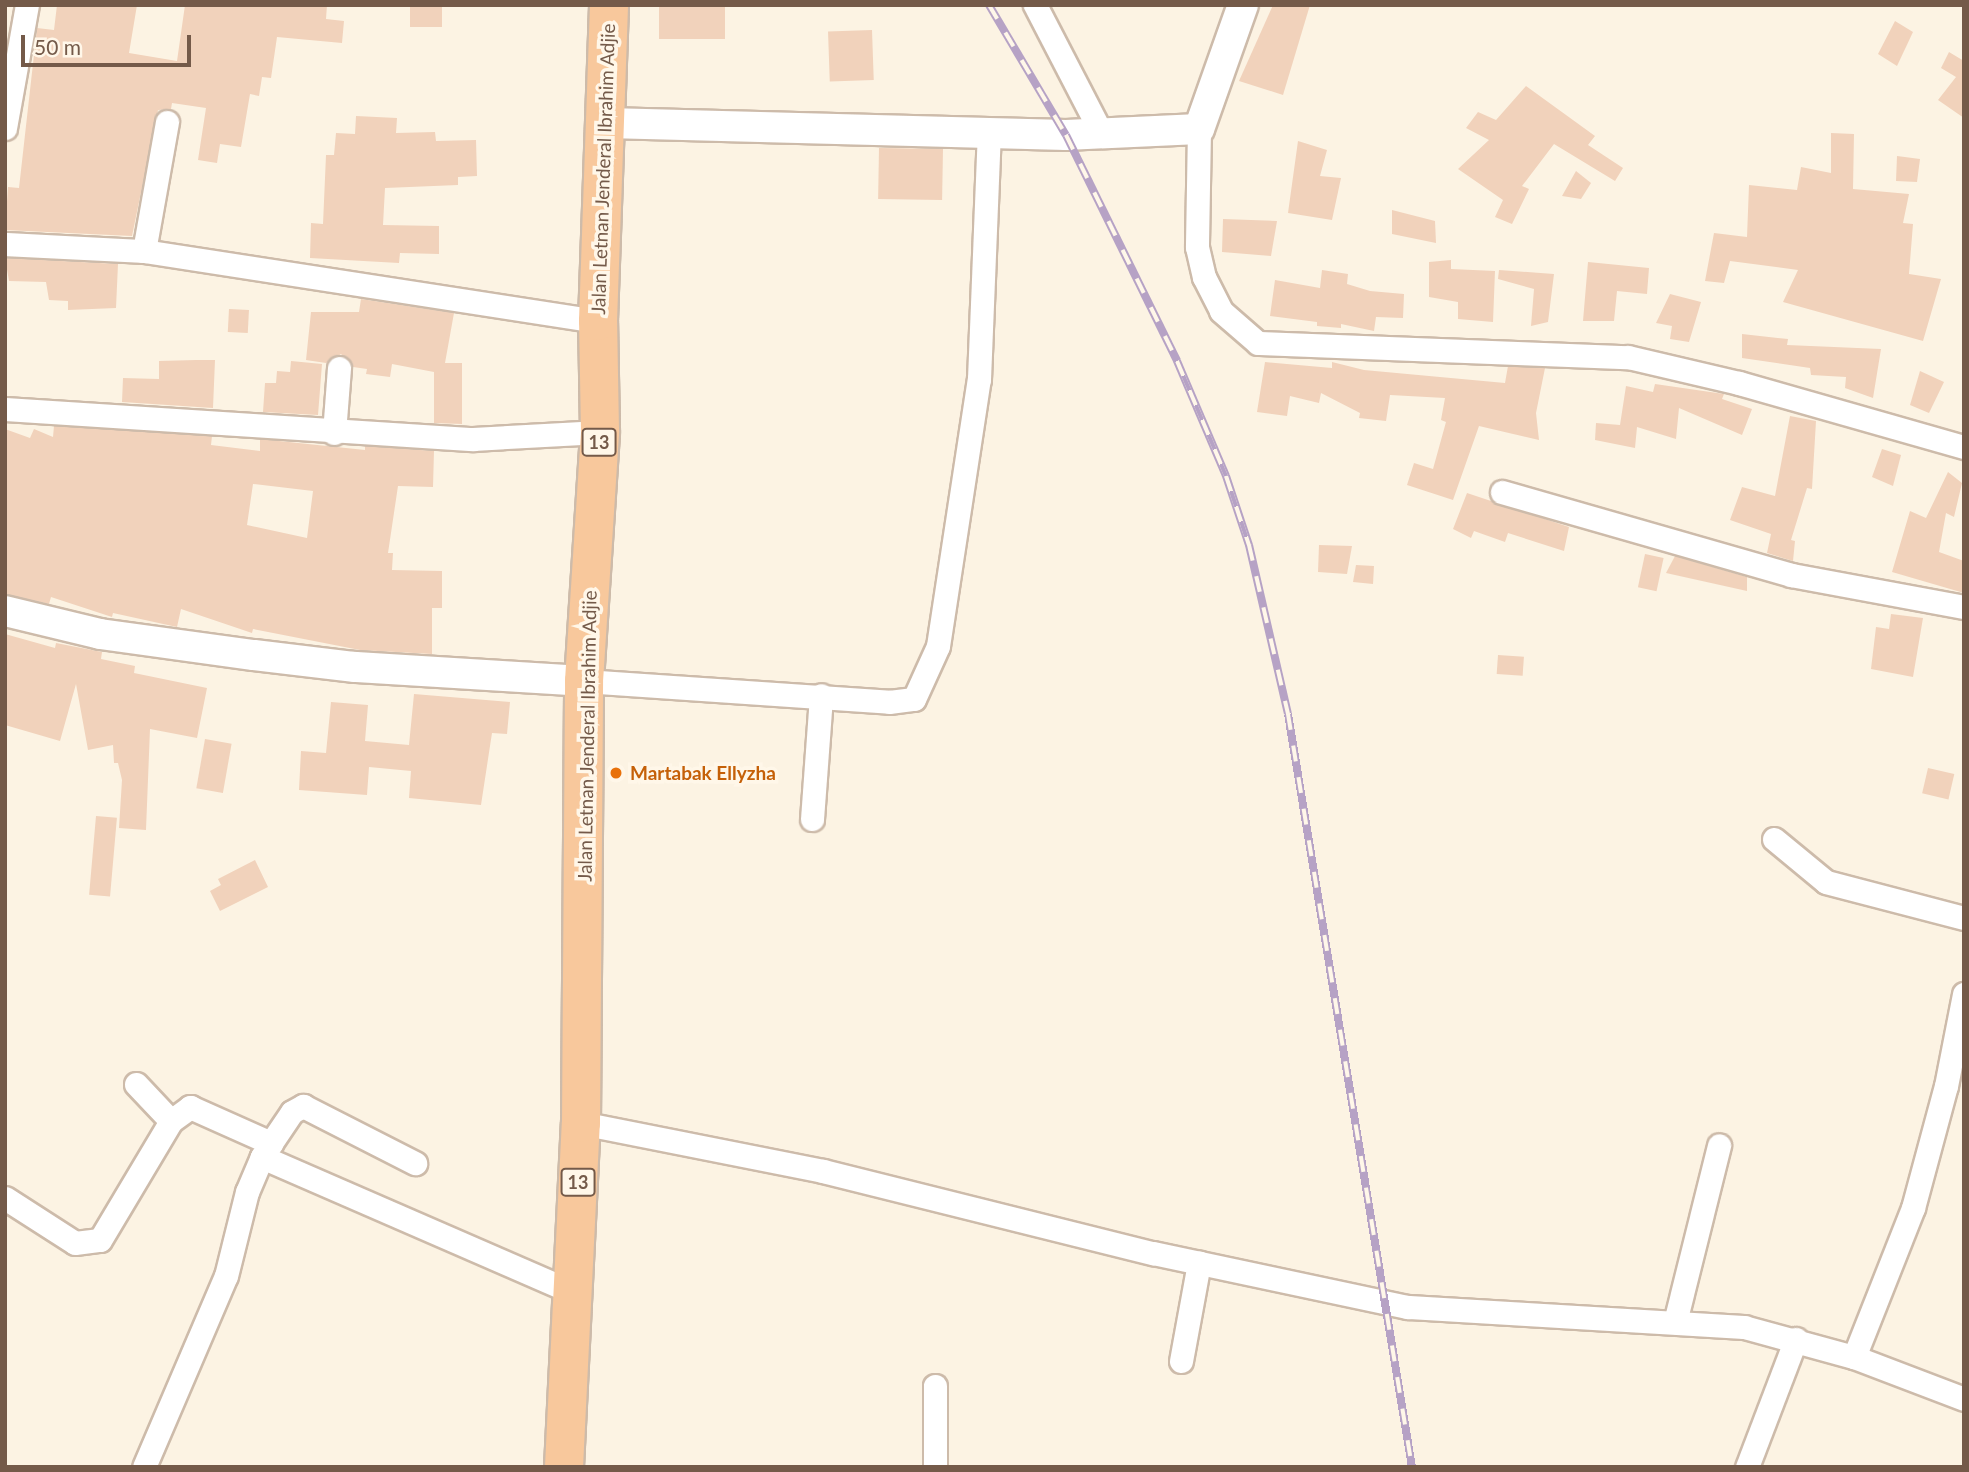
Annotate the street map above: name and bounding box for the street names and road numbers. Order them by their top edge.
street label: Jalan Letnan Jenderal Ibrahim Adjie [587,22,619,316]
road number: 13 [582,428,616,457]
street label: Jalan Letnan Jenderal Ibrahim Adjie [573,590,601,882]
road number: 13 [560,1168,596,1196]

